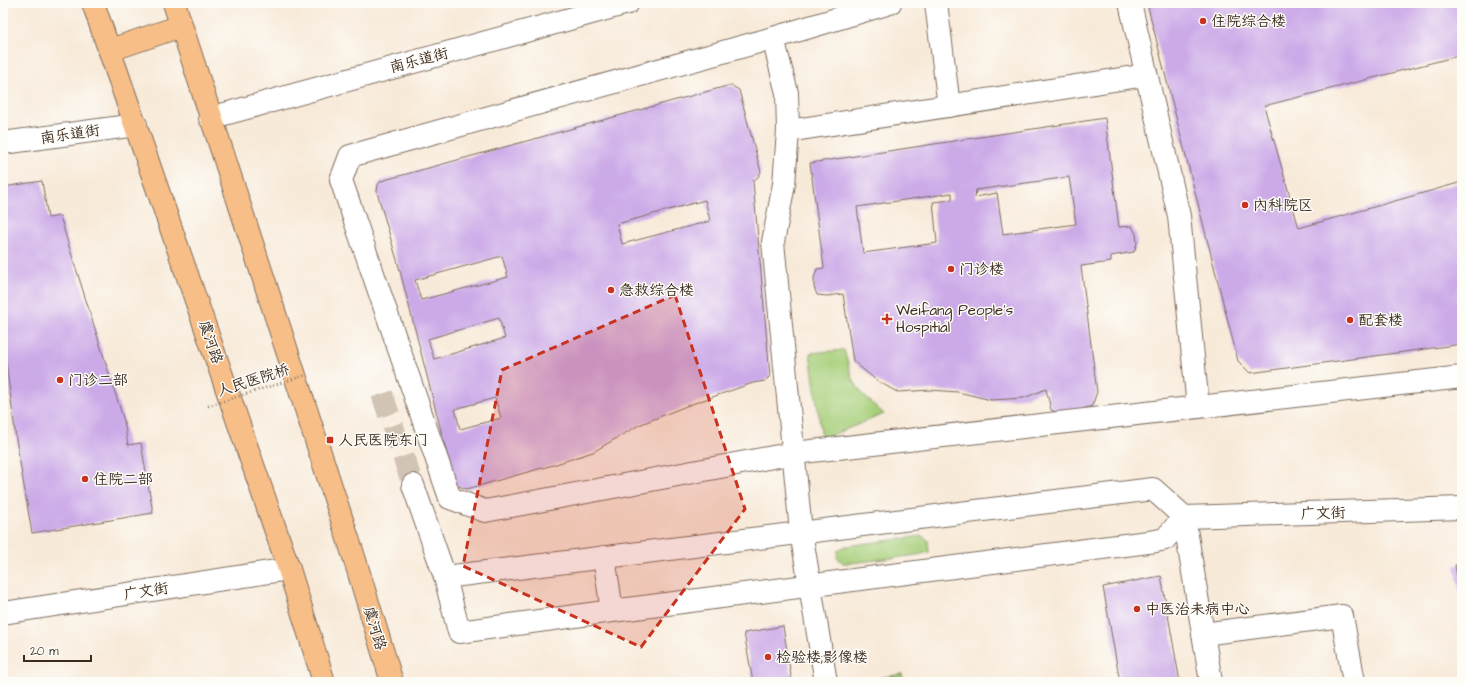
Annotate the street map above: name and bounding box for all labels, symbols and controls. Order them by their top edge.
place label: 住院综合楼 [1211,11,1286,32]
marker: 住院综合楼 [1198,16,1208,26]
street label: 南乐道街 [387,43,451,78]
street label: 南乐道街 [39,120,101,149]
place label: 内科院区 [1253,195,1313,216]
marker: 内科院区 [1240,200,1250,210]
place label: 门诊楼 [959,259,1004,280]
marker: 门诊楼 [946,264,956,274]
place label: 急救综合楼 [619,280,694,301]
marker: 急救综合楼 [606,285,616,295]
place label: Weifang People's Hospitial [896,300,1014,338]
place label: 配套楼 [1358,310,1403,331]
marker: Weifang People's Hospitial [881,313,893,325]
marker: 配套楼 [1345,315,1355,325]
street label: 虞河路 [193,317,228,367]
street label: 人民医院桥 [214,359,292,402]
place label: 门诊二部 [68,370,128,391]
marker: 门诊二部 [55,375,65,385]
place label: 人民医院东门 [338,430,428,451]
marker: 人民医院东门 [325,435,335,445]
place label: 住院二部 [93,469,153,490]
marker: 住院二部 [80,474,90,484]
street label: 广文街 [1300,502,1346,525]
street label: 广文街 [122,578,170,605]
place label: 中医治未病中心 [1145,599,1250,620]
street label: 虞河路 [358,604,391,653]
marker: 中医治未病中心 [1132,604,1142,614]
scale bar [24,637,91,663]
text: 20 m [30,643,59,660]
place label: 检验楼;影像楼 [776,647,868,668]
marker: 检验楼;影像楼 [763,652,773,662]

